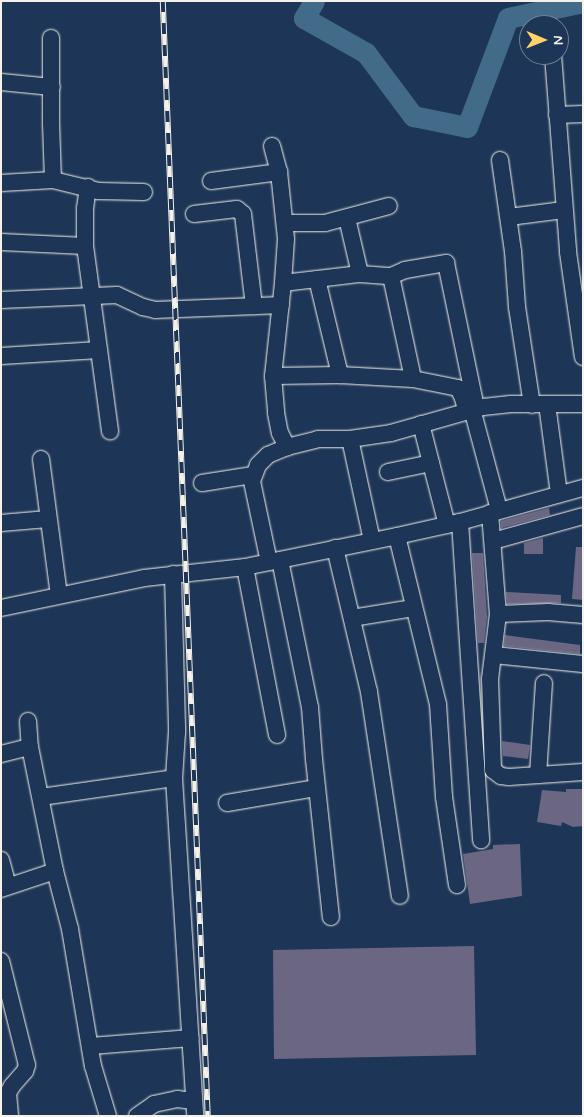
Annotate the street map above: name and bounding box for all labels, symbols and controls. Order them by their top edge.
north arrow [519,15,569,65]
text: N [549,35,567,45]

